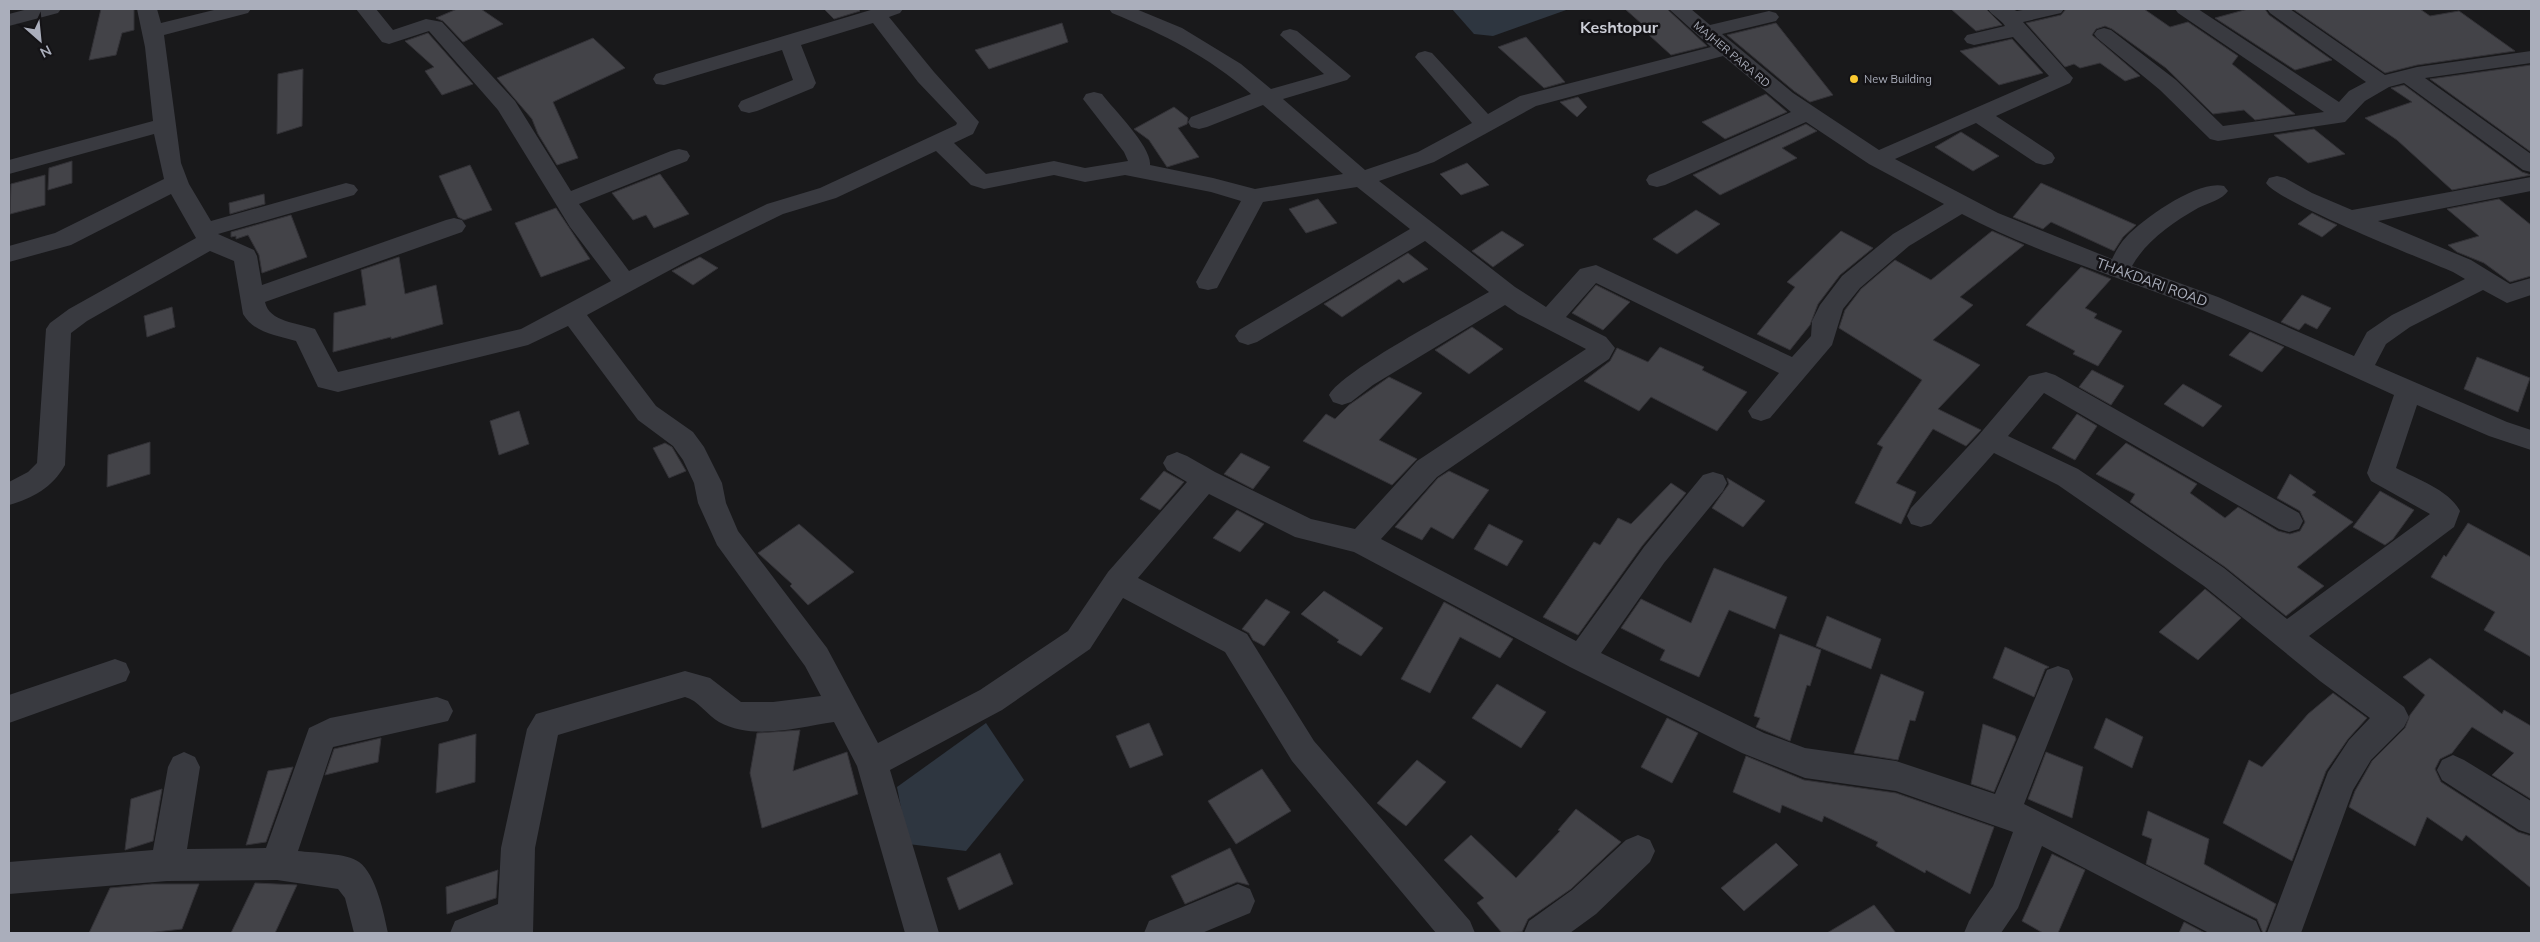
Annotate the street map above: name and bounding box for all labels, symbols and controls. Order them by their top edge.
north arrow [15,15,65,65]
district label: Keshtopur [1580,17,1659,37]
street label: MAJHER PARA RD [1691,18,1773,90]
text: N [37,41,55,62]
place label: New Building [1864,72,1932,86]
marker: New Building [1848,73,1860,85]
street label: THAKDARI ROAD [2094,254,2210,310]

